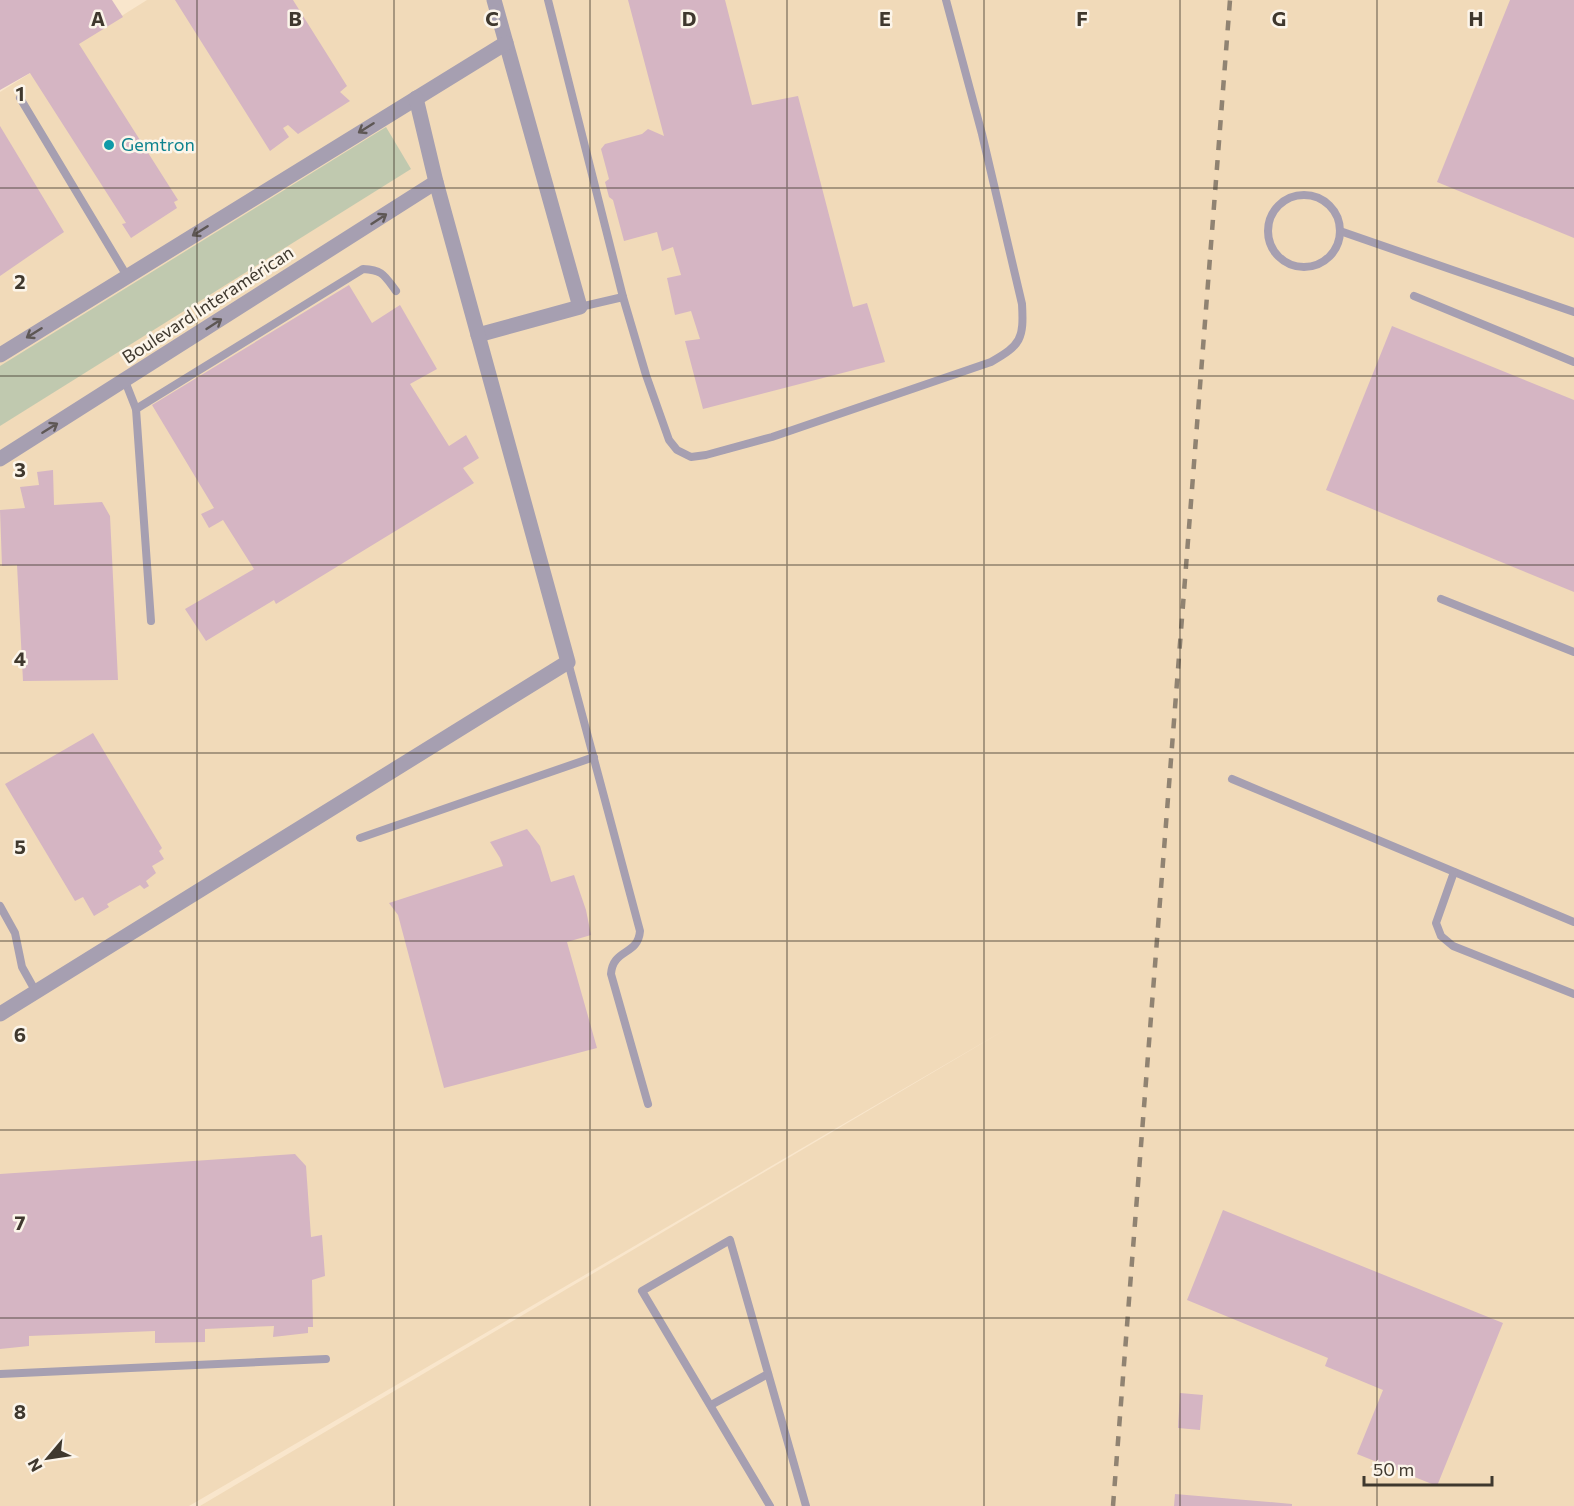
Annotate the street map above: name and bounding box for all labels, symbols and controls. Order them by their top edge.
text: A [91,6,105,30]
text: B [288,6,302,30]
text: C [485,6,499,30]
text: D [682,6,696,30]
text: E [879,6,891,30]
text: F [1076,6,1088,30]
text: G [1272,6,1286,30]
text: H [1469,6,1484,30]
text: 1 [15,81,25,105]
one-way arrow [358,123,375,135]
place label: Gemtron [121,133,195,155]
marker: Gemtron [102,138,116,152]
one-way arrow [370,213,387,225]
one-way arrow [192,225,209,237]
street label: Boulevard Interamérican [118,241,297,368]
text: 2 [14,269,26,293]
one-way arrow [205,318,222,330]
one-way arrow [26,327,43,340]
one-way arrow [41,422,58,435]
text: 3 [14,457,26,481]
text: 4 [14,646,26,670]
text: 5 [14,834,26,858]
text: 6 [14,1022,26,1046]
text: 7 [15,1210,26,1234]
text: 8 [14,1399,26,1423]
north arrow [18,1428,78,1488]
scale bar [1364,1449,1492,1487]
text: N [23,1456,46,1475]
text: 50 m [1373,1458,1414,1480]

